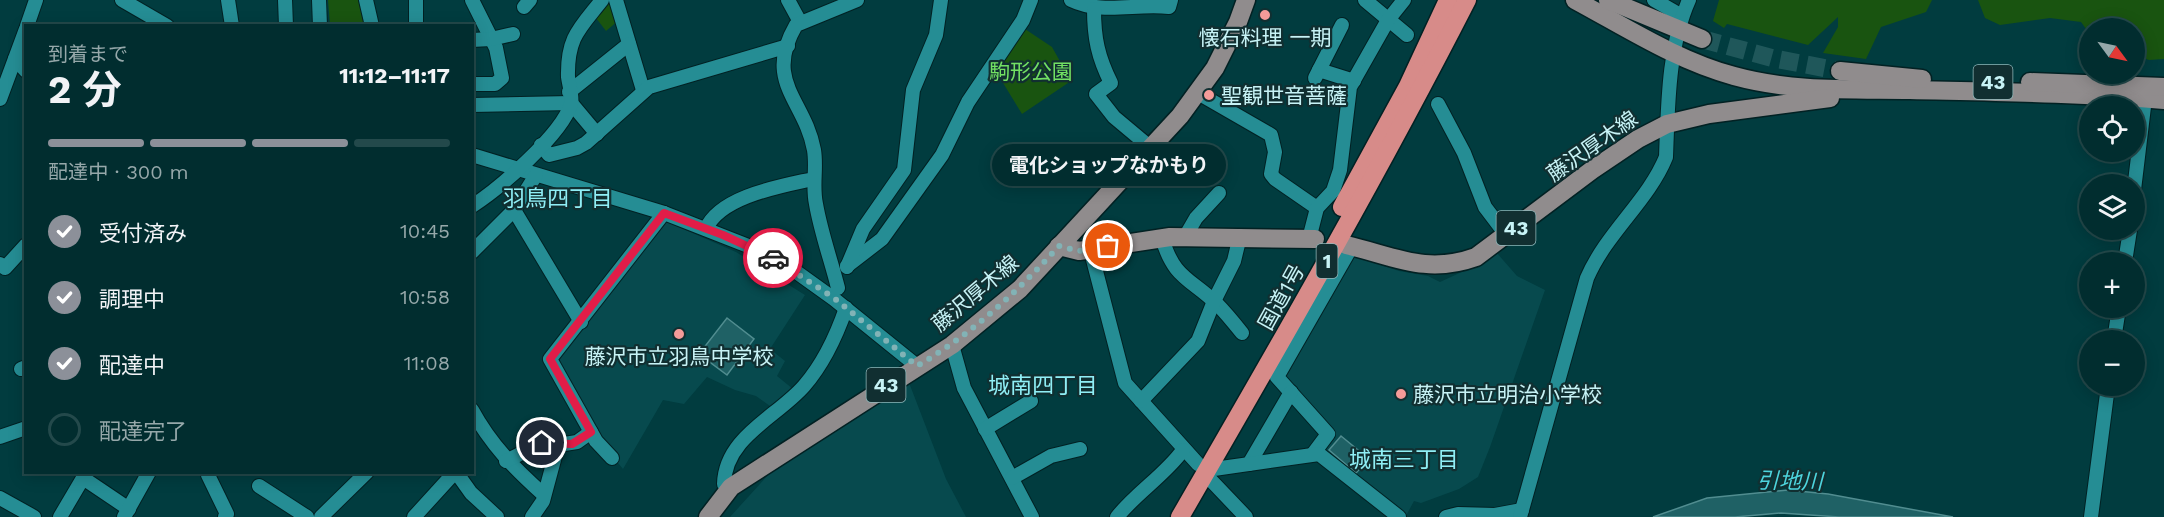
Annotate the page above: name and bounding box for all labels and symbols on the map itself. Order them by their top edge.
marker: 懐石料理 一期 [1258,8,1272,22]
north arrow [2079,18,2145,84]
place label: 懐石料理 一期 [1198,25,1332,50]
park label: 駒形公園 [989,59,1073,84]
road number: 43 [1974,65,2012,99]
place label: 聖観世音菩薩 [1221,83,1347,108]
marker: 聖観世音菩薩 [1202,88,1216,102]
street label: 藤沢厚木線 [1542,106,1642,186]
callout: 電化ショップなかもり [991,144,1225,186]
district label: 羽鳥四丁目 [503,186,613,211]
road number: 43 [1496,211,1536,245]
pin [1082,220,1133,271]
courier [743,228,803,288]
road number: 1 [1316,244,1338,278]
street label: 藤沢厚木線 [927,250,1023,336]
street label: 国道1号 [1253,260,1309,334]
marker: 藤沢市立羽鳥中学校 [672,327,686,341]
place label: 藤沢市立羽鳥中学校 [585,344,774,369]
road number: 43 [866,368,906,402]
district label: 城南四丁目 [988,373,1098,398]
place label: 藤沢市立明治小学校 [1413,382,1602,407]
marker: 藤沢市立明治小学校 [1394,387,1408,401]
pin [516,417,567,468]
district label: 城南三丁目 [1349,447,1459,472]
water label: 引地川 [1757,468,1825,494]

